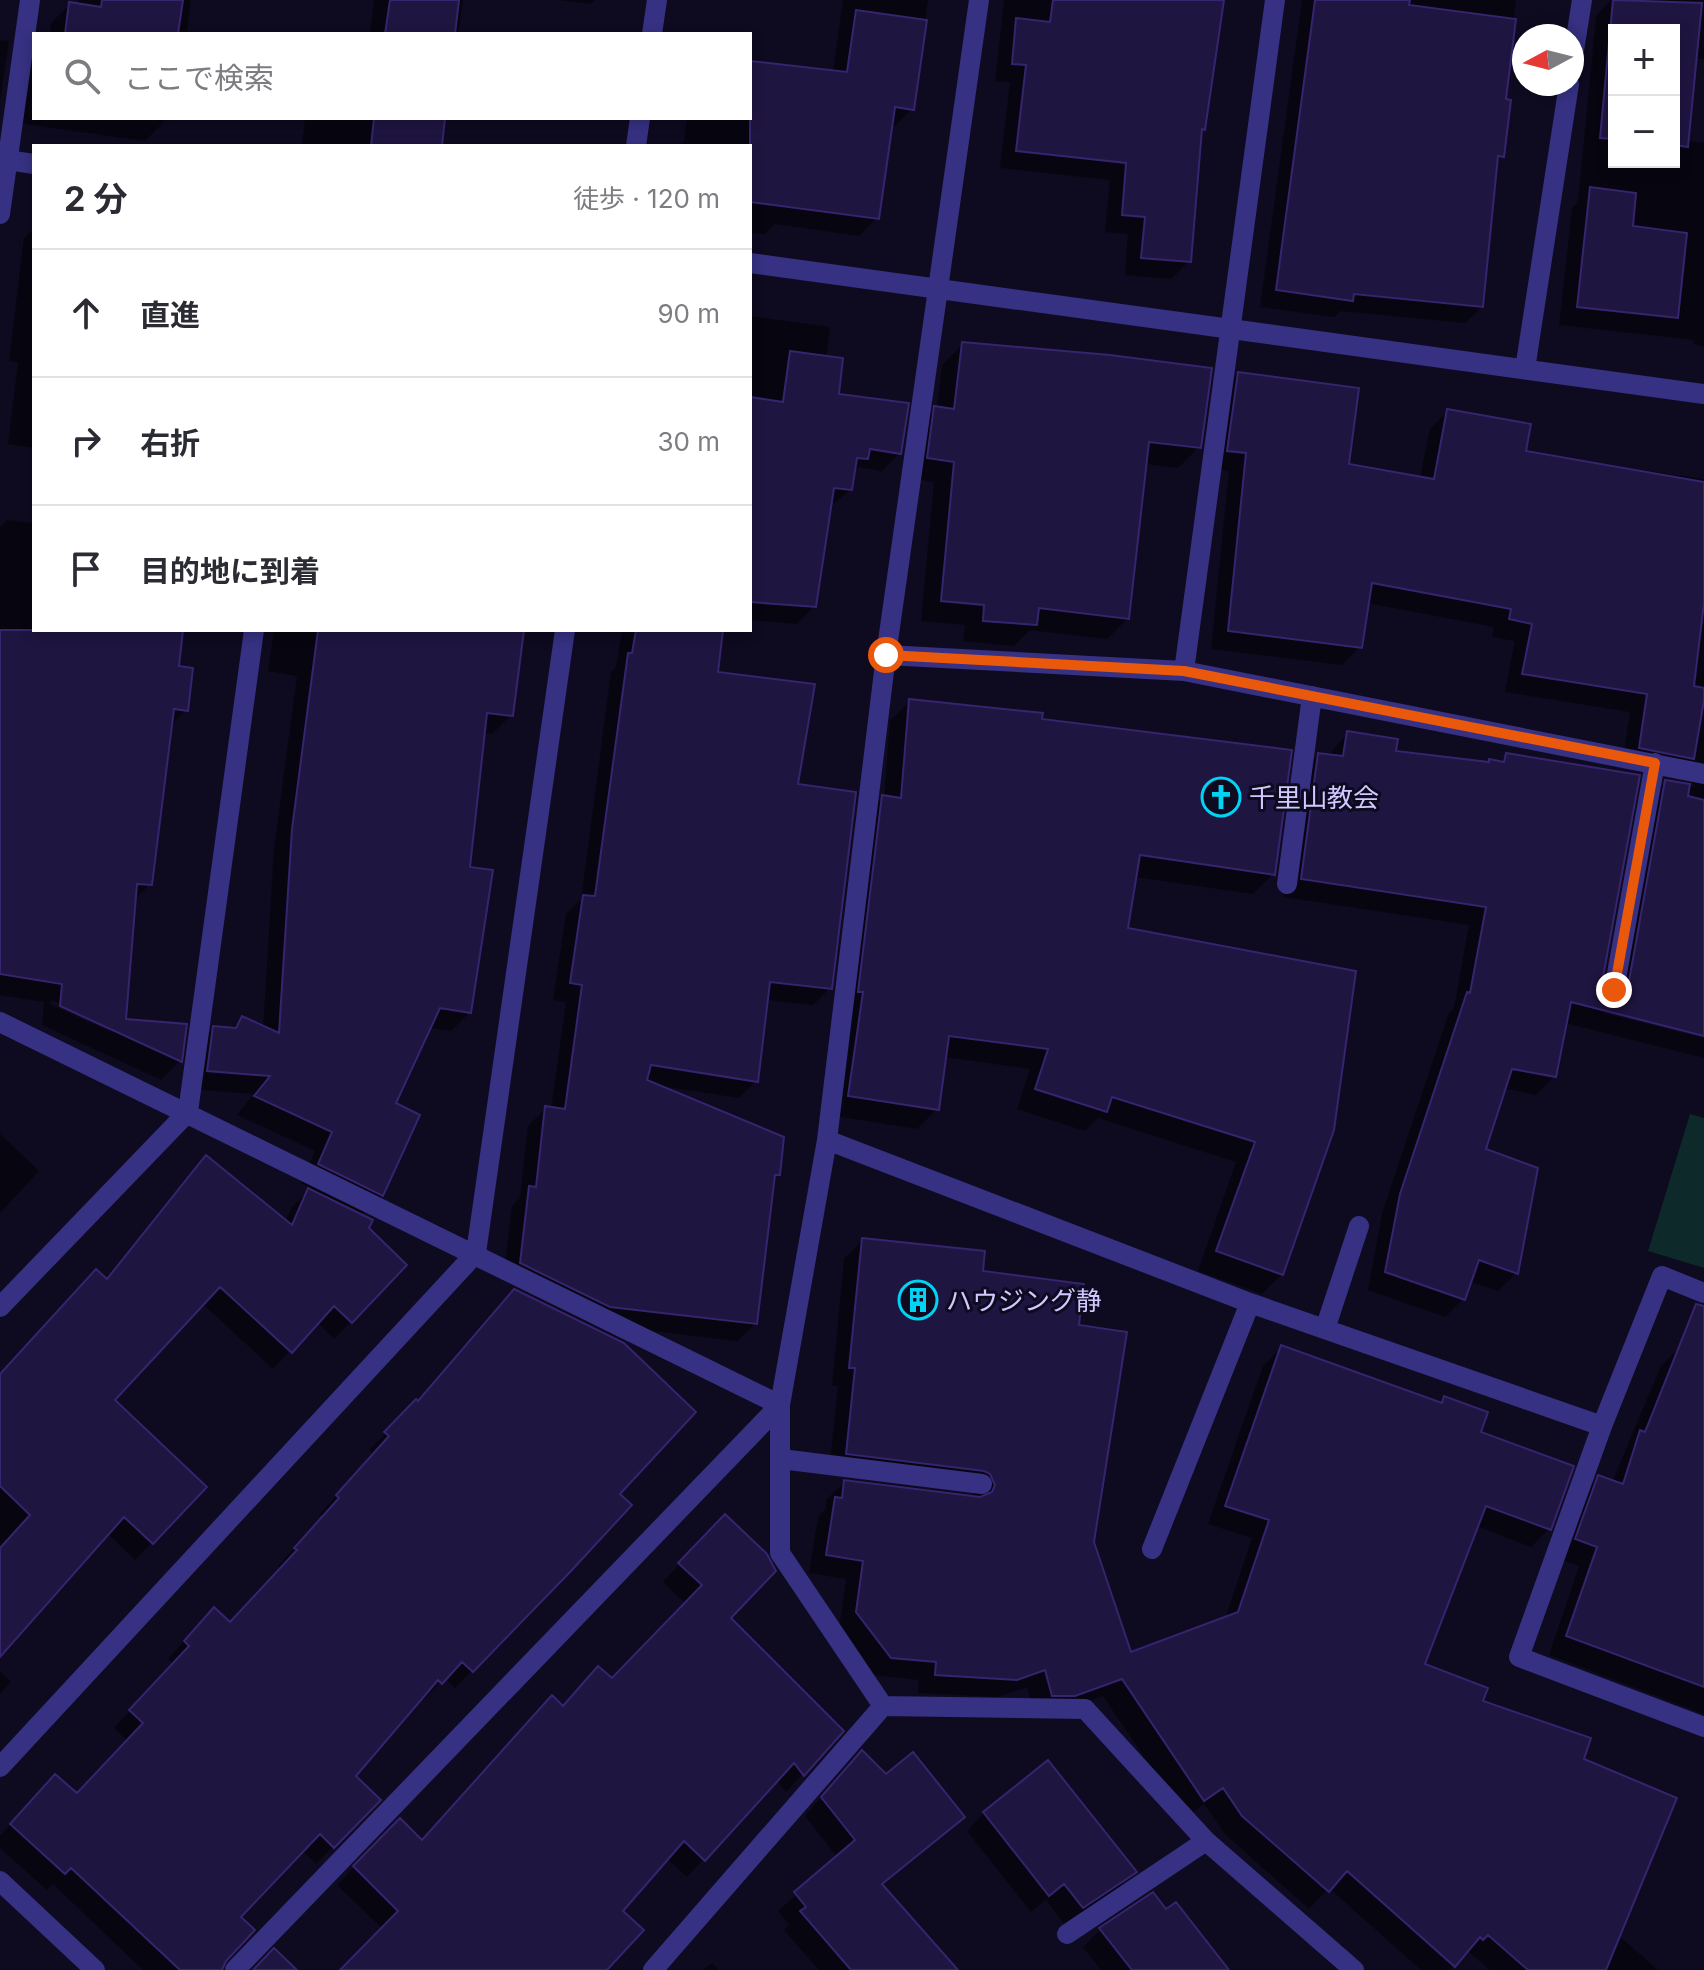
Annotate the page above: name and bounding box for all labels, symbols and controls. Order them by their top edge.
north arrow [1512,24,1584,96]
map controls [1608,24,1680,168]
button: + [1608,24,1680,96]
search box [32,32,752,120]
icon: search [60,54,104,98]
text: ここで検索 [124,60,274,96]
button: − [1608,96,1680,168]
text: 2 分 [64,178,127,219]
text: 徒歩 · 120 m [573,183,720,214]
icon: ahead [64,291,108,335]
text: 直進 [140,297,200,333]
text: 90 m [657,298,720,329]
icon: right [64,419,108,463]
text: 右折 [140,425,200,461]
text: 30 m [657,426,720,457]
icon: arrive [64,547,108,591]
text: 目的地に到着 [140,553,320,589]
route start [868,637,904,673]
church icon: 千里山教会 [1200,776,1242,818]
place label: 千里山教会 [1249,782,1379,813]
route end [1596,972,1632,1008]
building icon: ハウジング静 [897,1279,939,1321]
place label: ハウジング静 [946,1285,1102,1316]

